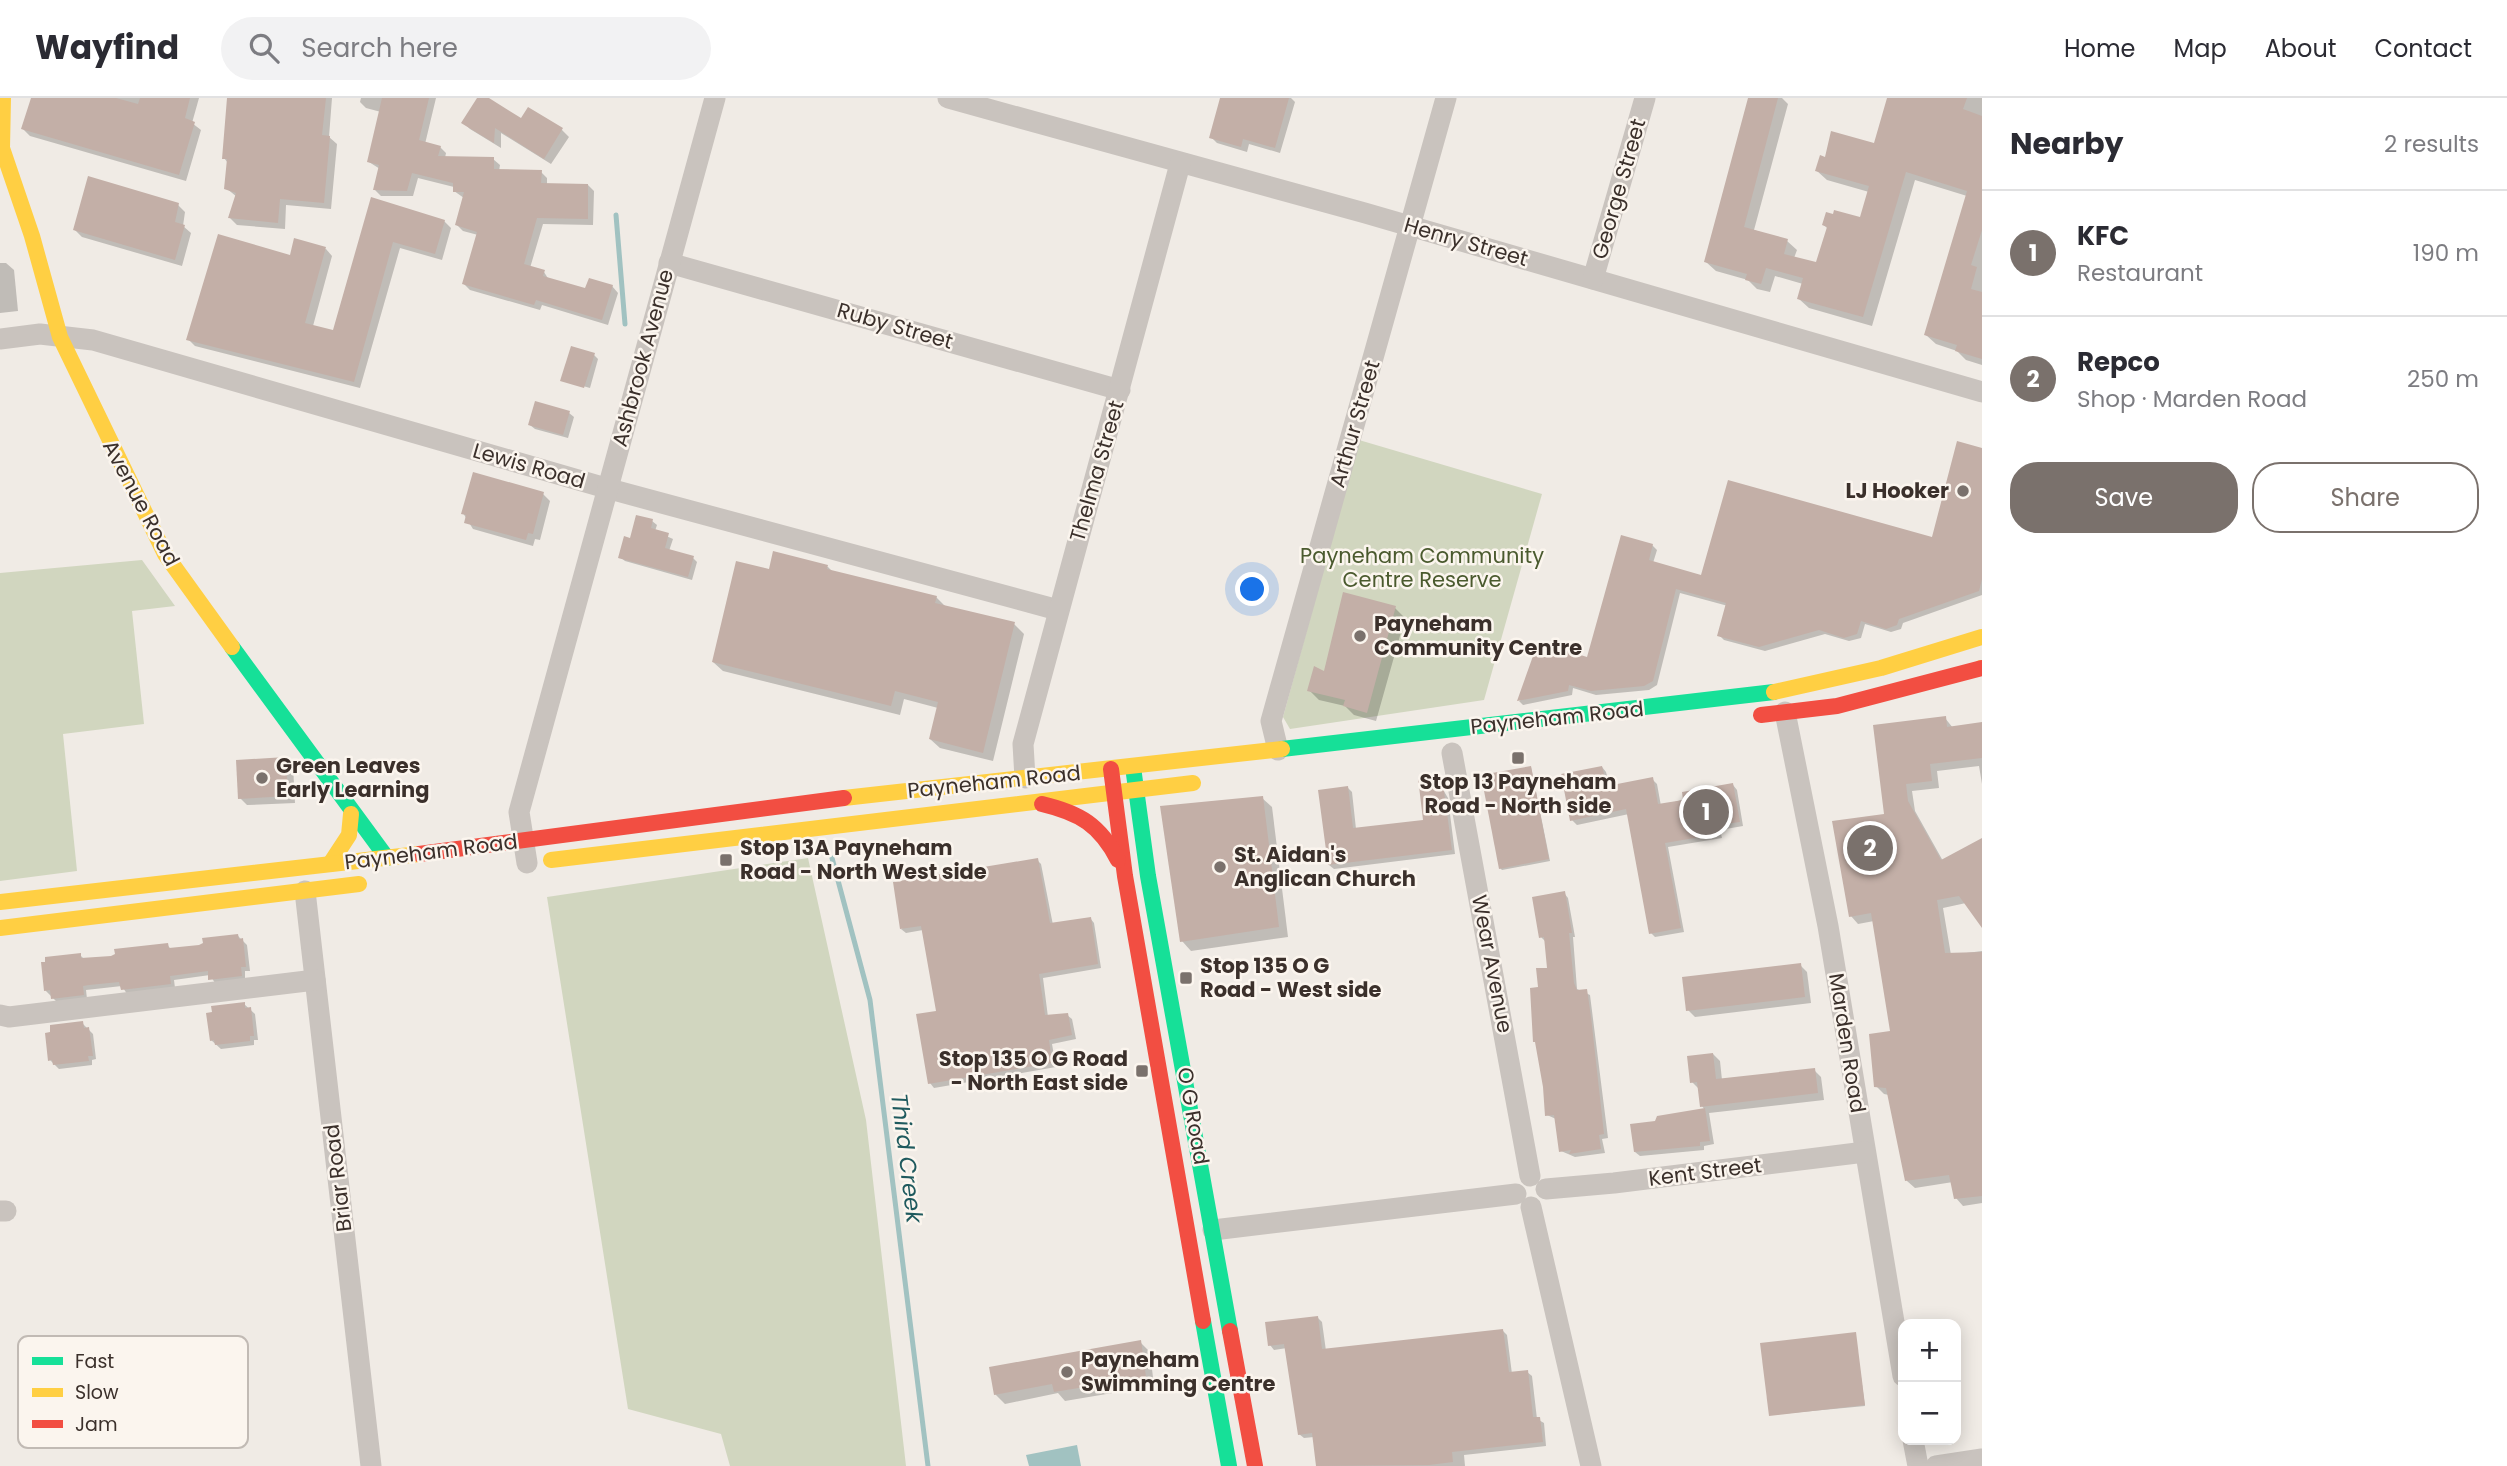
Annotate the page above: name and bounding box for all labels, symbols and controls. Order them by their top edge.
search box [221,17,711,80]
text: Wayfind [35,24,179,71]
icon: search [245,29,283,67]
text: Search here [301,30,458,66]
text: Home [2064,32,2136,65]
text: Map [2174,32,2227,65]
text: About [2265,32,2336,65]
text: Contact [2374,32,2472,65]
street label: George Street [1585,115,1652,263]
text: Nearby [2010,122,2124,165]
text: 2 results [2384,128,2479,160]
street label: Henry Street [1401,210,1532,273]
text: KFC [2077,218,2129,254]
text: 1 [2029,237,2037,269]
text: 190 m [2413,237,2479,269]
text: Restaurant [2077,257,2203,289]
street label: Ashbrook Avenue [605,266,680,450]
street label: Ruby Street [834,295,956,356]
text: Repco [2077,344,2160,380]
street label: Arthur Street [1322,357,1387,491]
text: 2 [2026,363,2040,395]
text: 250 m [2407,363,2479,395]
text: Shop · Marden Road [2077,383,2307,415]
street label: Thelma Street [1062,397,1131,545]
street label: Avenue Road [96,435,187,571]
street label: Lewis Road [470,436,589,495]
button: Save [2010,462,2238,533]
button: Share [2252,462,2479,533]
place label: LJ Hooker [1845,476,1949,505]
marker: LJ Hooker [1955,483,1971,499]
park label: Payneham Community Centre Reserve [1300,541,1544,594]
your location [1235,572,1269,606]
place label: Payneham Community Centre [1374,609,1582,662]
marker: Payneham Community Centre [1352,628,1368,644]
street label: Payneham Road [1469,694,1645,741]
marker: Stop 13 Payneham Road - North side [1510,750,1526,766]
place label: Green Leaves Early Learning [276,751,430,804]
street label: Payneham Road [906,758,1082,805]
place label: Stop 13 Payneham Road - North side [1420,767,1616,820]
marker: Green Leaves Early Learning [254,770,270,786]
pin: 1 [1683,786,1729,838]
pin: 2 [1847,822,1893,874]
street label: Payneham Road [343,827,519,877]
place label: Stop 13A Payneham Road - North West side [740,833,987,886]
place label: St. Aidan's Anglican Church [1234,840,1416,893]
marker: Stop 13A Payneham Road - North West side [718,852,734,868]
marker: St. Aidan's Anglican Church [1212,859,1228,875]
street label: Wear Avenue [1465,892,1520,1035]
place label: Stop 135 O G Road - West side [1200,951,1382,1004]
marker: Stop 135 O G Road - West side [1178,970,1194,986]
street label: Marden Road [1822,971,1873,1115]
place label: Stop 135 O G Road - North East side [939,1044,1128,1097]
marker: Stop 135 O G Road - North East side [1134,1063,1150,1079]
street label: O G Road [1171,1065,1216,1167]
water label: Third Creek [883,1091,931,1226]
street label: Briar Road [317,1123,358,1233]
street label: Kent Street [1647,1150,1763,1193]
map controls [1898,1319,1961,1445]
button: + [1898,1319,1961,1382]
legend [18,1336,248,1448]
place label: Payneham Swimming Centre [1081,1345,1275,1398]
text: Fast [75,1348,114,1375]
marker: Payneham Swimming Centre [1059,1364,1075,1380]
text: Slow [75,1379,119,1406]
button: − [1898,1382,1961,1445]
text: Jam [75,1411,117,1438]

